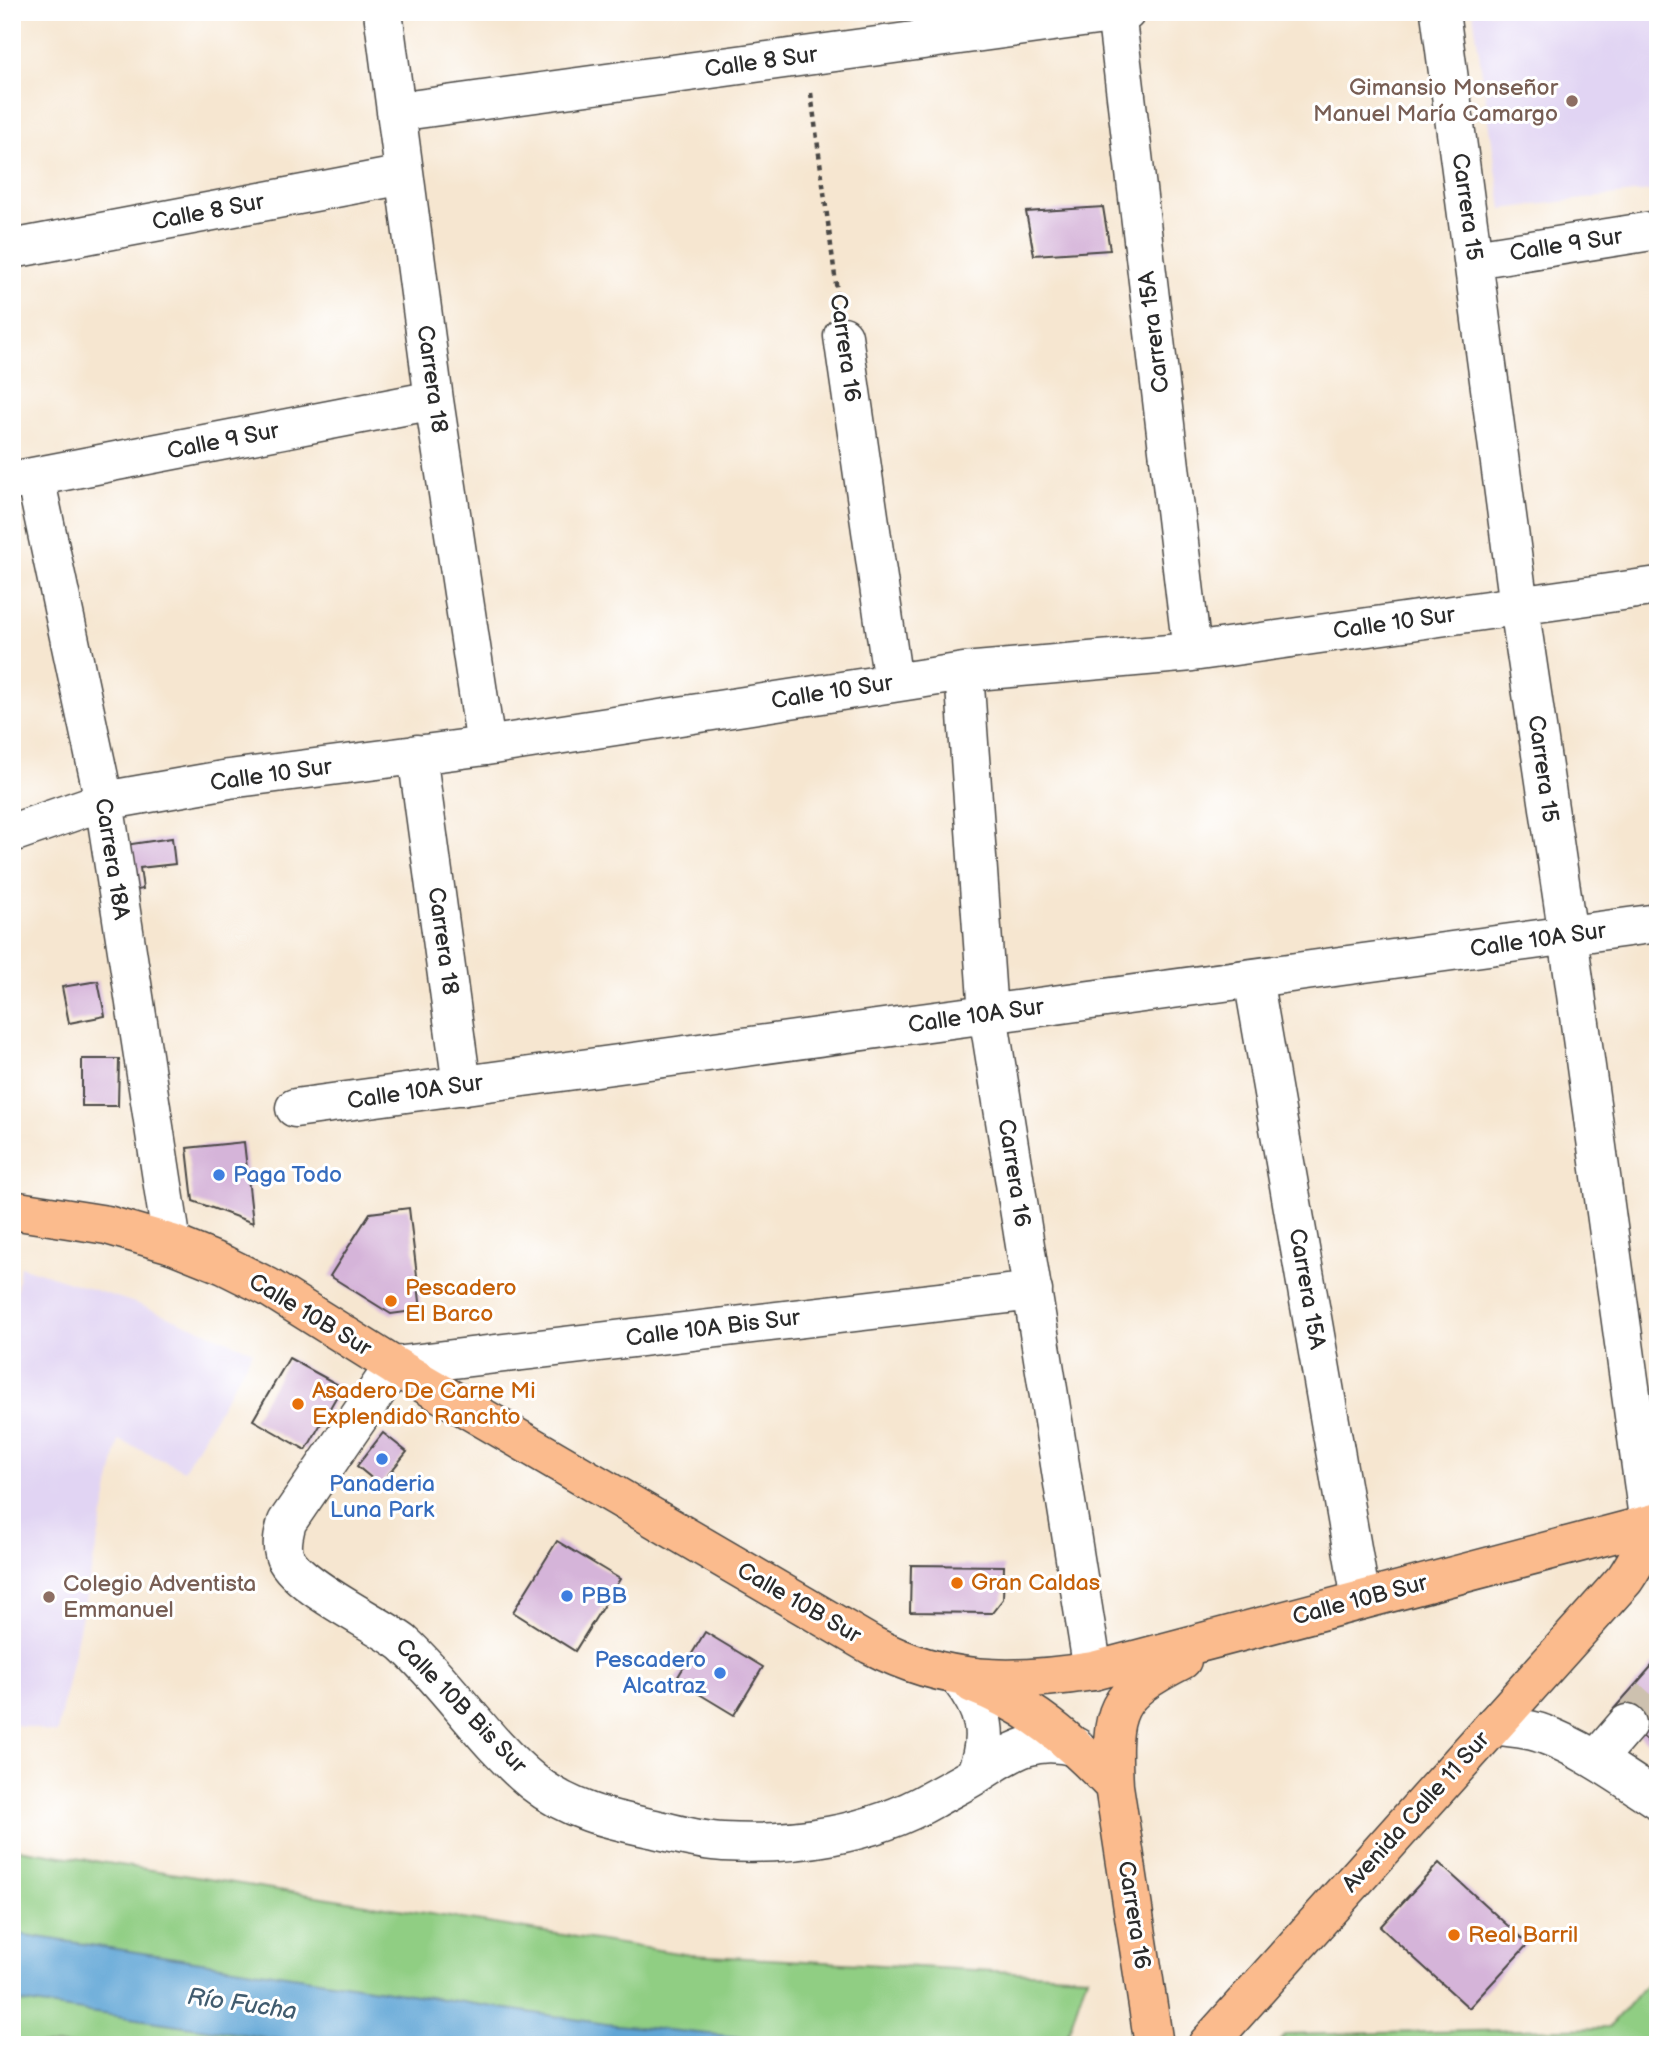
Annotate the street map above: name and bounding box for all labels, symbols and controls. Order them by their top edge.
street label: Calle 8 Sur [703,40,820,84]
place label: Gimansio Monseñor Manuel María Camargo [1313,74,1559,128]
marker: Gimansio Monseñor Manuel María Camargo [1564,93,1580,109]
street label: Carrera 15 [1446,151,1488,263]
street label: Calle 8 Sur [150,187,267,237]
street label: Calle 9 Sur [1508,222,1625,268]
street label: Carrera 15A [1133,269,1175,394]
street label: Carrera 16 [824,292,866,404]
street label: Carrera 18 [411,323,453,435]
street label: Calle 9 Sur [165,416,282,466]
street label: Calle 10 Sur [1331,601,1457,645]
street label: Calle 10 Sur [769,668,895,715]
street label: Carrera 15 [1522,713,1564,825]
street label: Calle 10 Sur [208,753,334,797]
street label: Carrera 18A [89,796,136,923]
street label: Carrera 18 [422,885,464,997]
street label: Calle 10A Sur [1468,917,1608,963]
street label: Calle 10A Sur [906,993,1046,1039]
street label: Calle 10A Sur [345,1069,485,1115]
street label: Carrera 16 [992,1117,1036,1229]
place label: Paga Todo [233,1161,342,1189]
marker: Paga Todo [211,1167,227,1183]
street label: Carrera 15A [1283,1226,1332,1353]
street label: Calle 10B Sur [244,1267,377,1363]
place label: Pescadero El Barco [405,1274,517,1328]
marker: Pescadero El Barco [383,1293,399,1309]
street label: Calle 10A Bis Sur [624,1303,802,1353]
place label: Asadero De Carne Mi Explendido Ranchto [312,1377,536,1431]
marker: Asadero De Carne Mi Explendido Ranchto [290,1396,306,1412]
marker: Panaderia Luna Park [374,1451,390,1467]
place label: Panaderia Luna Park [329,1470,435,1524]
street label: Calle 10B Sur [732,1556,866,1650]
street label: Calle 10B Sur [1290,1568,1431,1631]
place label: Gran Caldas [971,1569,1100,1597]
place label: Colegio Adventista Emmanuel [63,1570,256,1624]
marker: Gran Caldas [949,1575,965,1591]
place label: PBB [581,1582,627,1610]
marker: PBB [559,1588,575,1604]
marker: Colegio Adventista Emmanuel [41,1589,57,1605]
street label: Calle 10B Bis Sur [389,1633,533,1780]
place label: Pescadero Alcatraz [594,1646,707,1700]
marker: Pescadero Alcatraz [712,1665,728,1681]
street label: Avenida Calle 11 Sur [1336,1725,1496,1898]
street label: Carrera 16 [1112,1859,1156,1971]
place label: Real Barril [1468,1921,1578,1949]
marker: Real Barril [1446,1927,1462,1943]
water label: Río Fucha [185,1982,299,2026]

